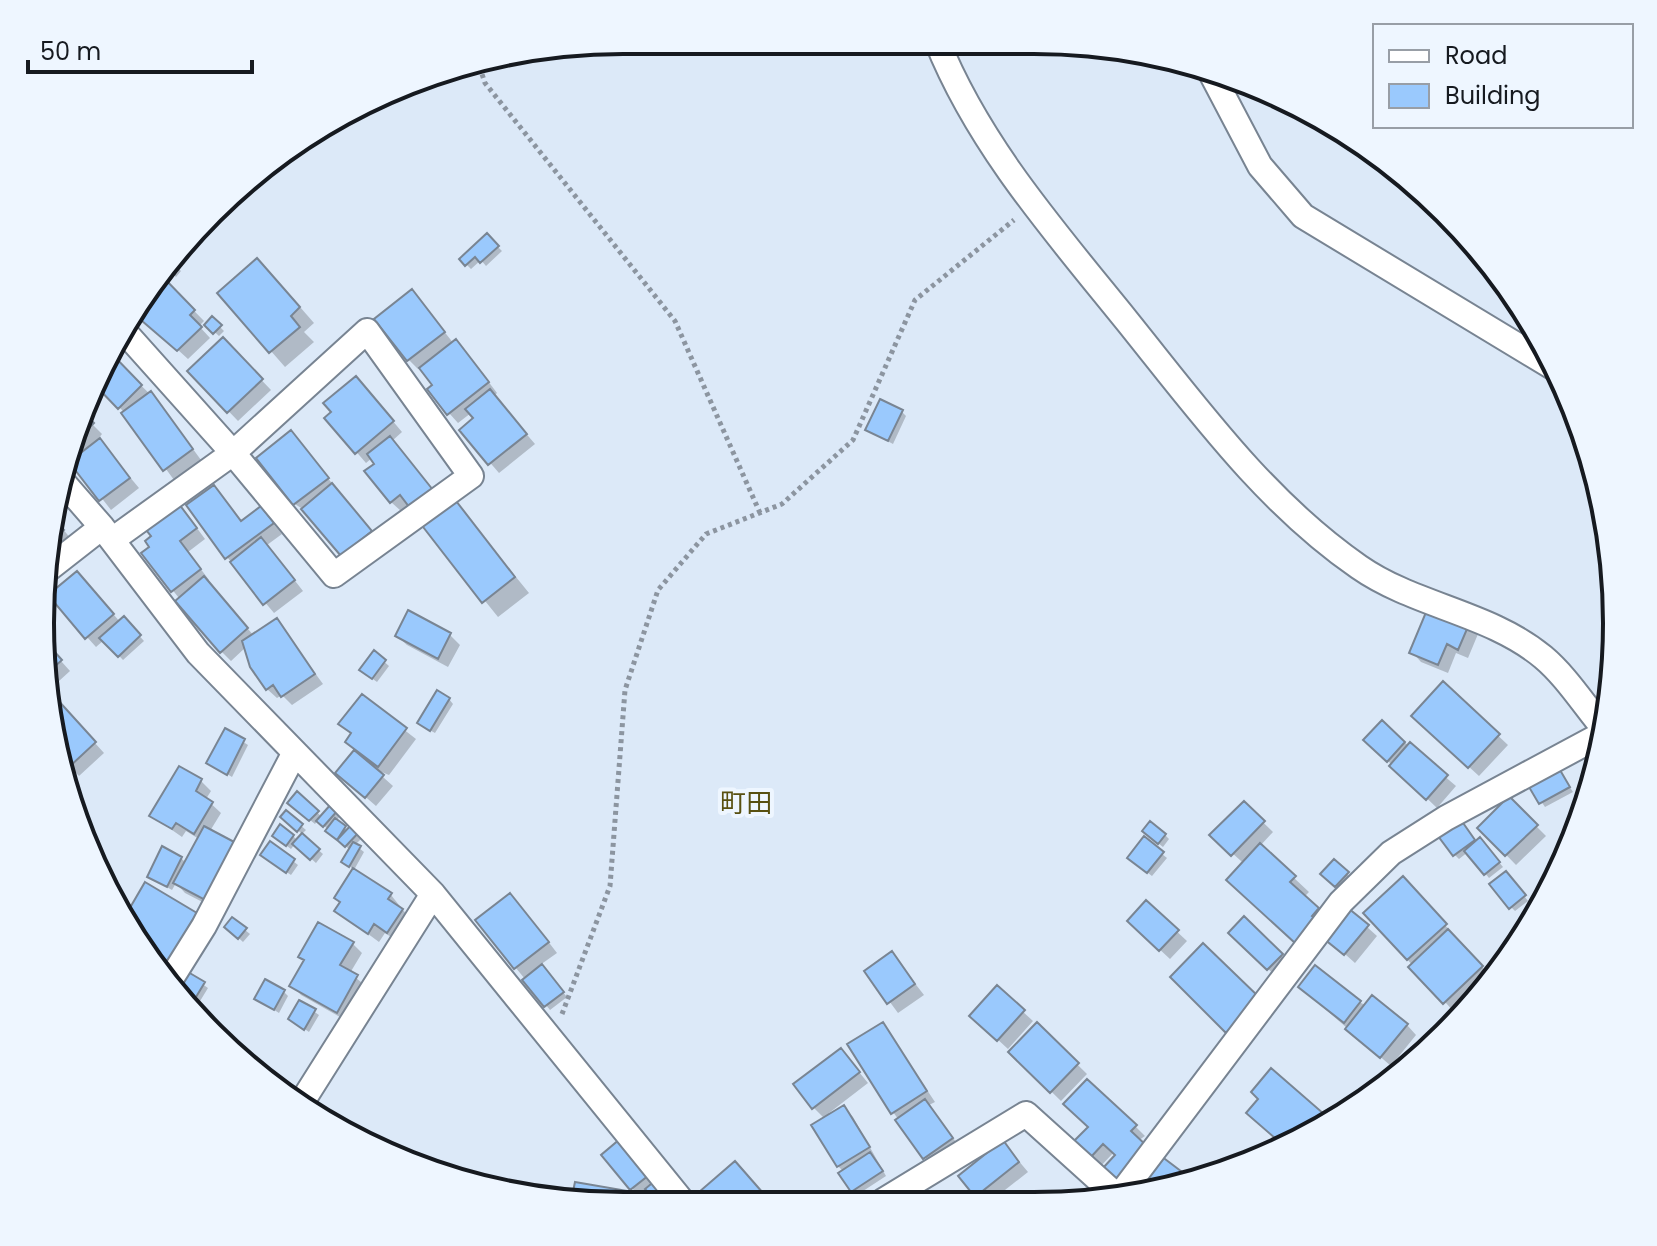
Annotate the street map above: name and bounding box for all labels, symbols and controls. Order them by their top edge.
scale bar [28,24,252,74]
legend [1373,24,1633,128]
text: 50 m [40,35,101,68]
text: Road [1445,39,1507,72]
text: Building [1445,79,1541,112]
district label: 町田 [720,785,772,821]

